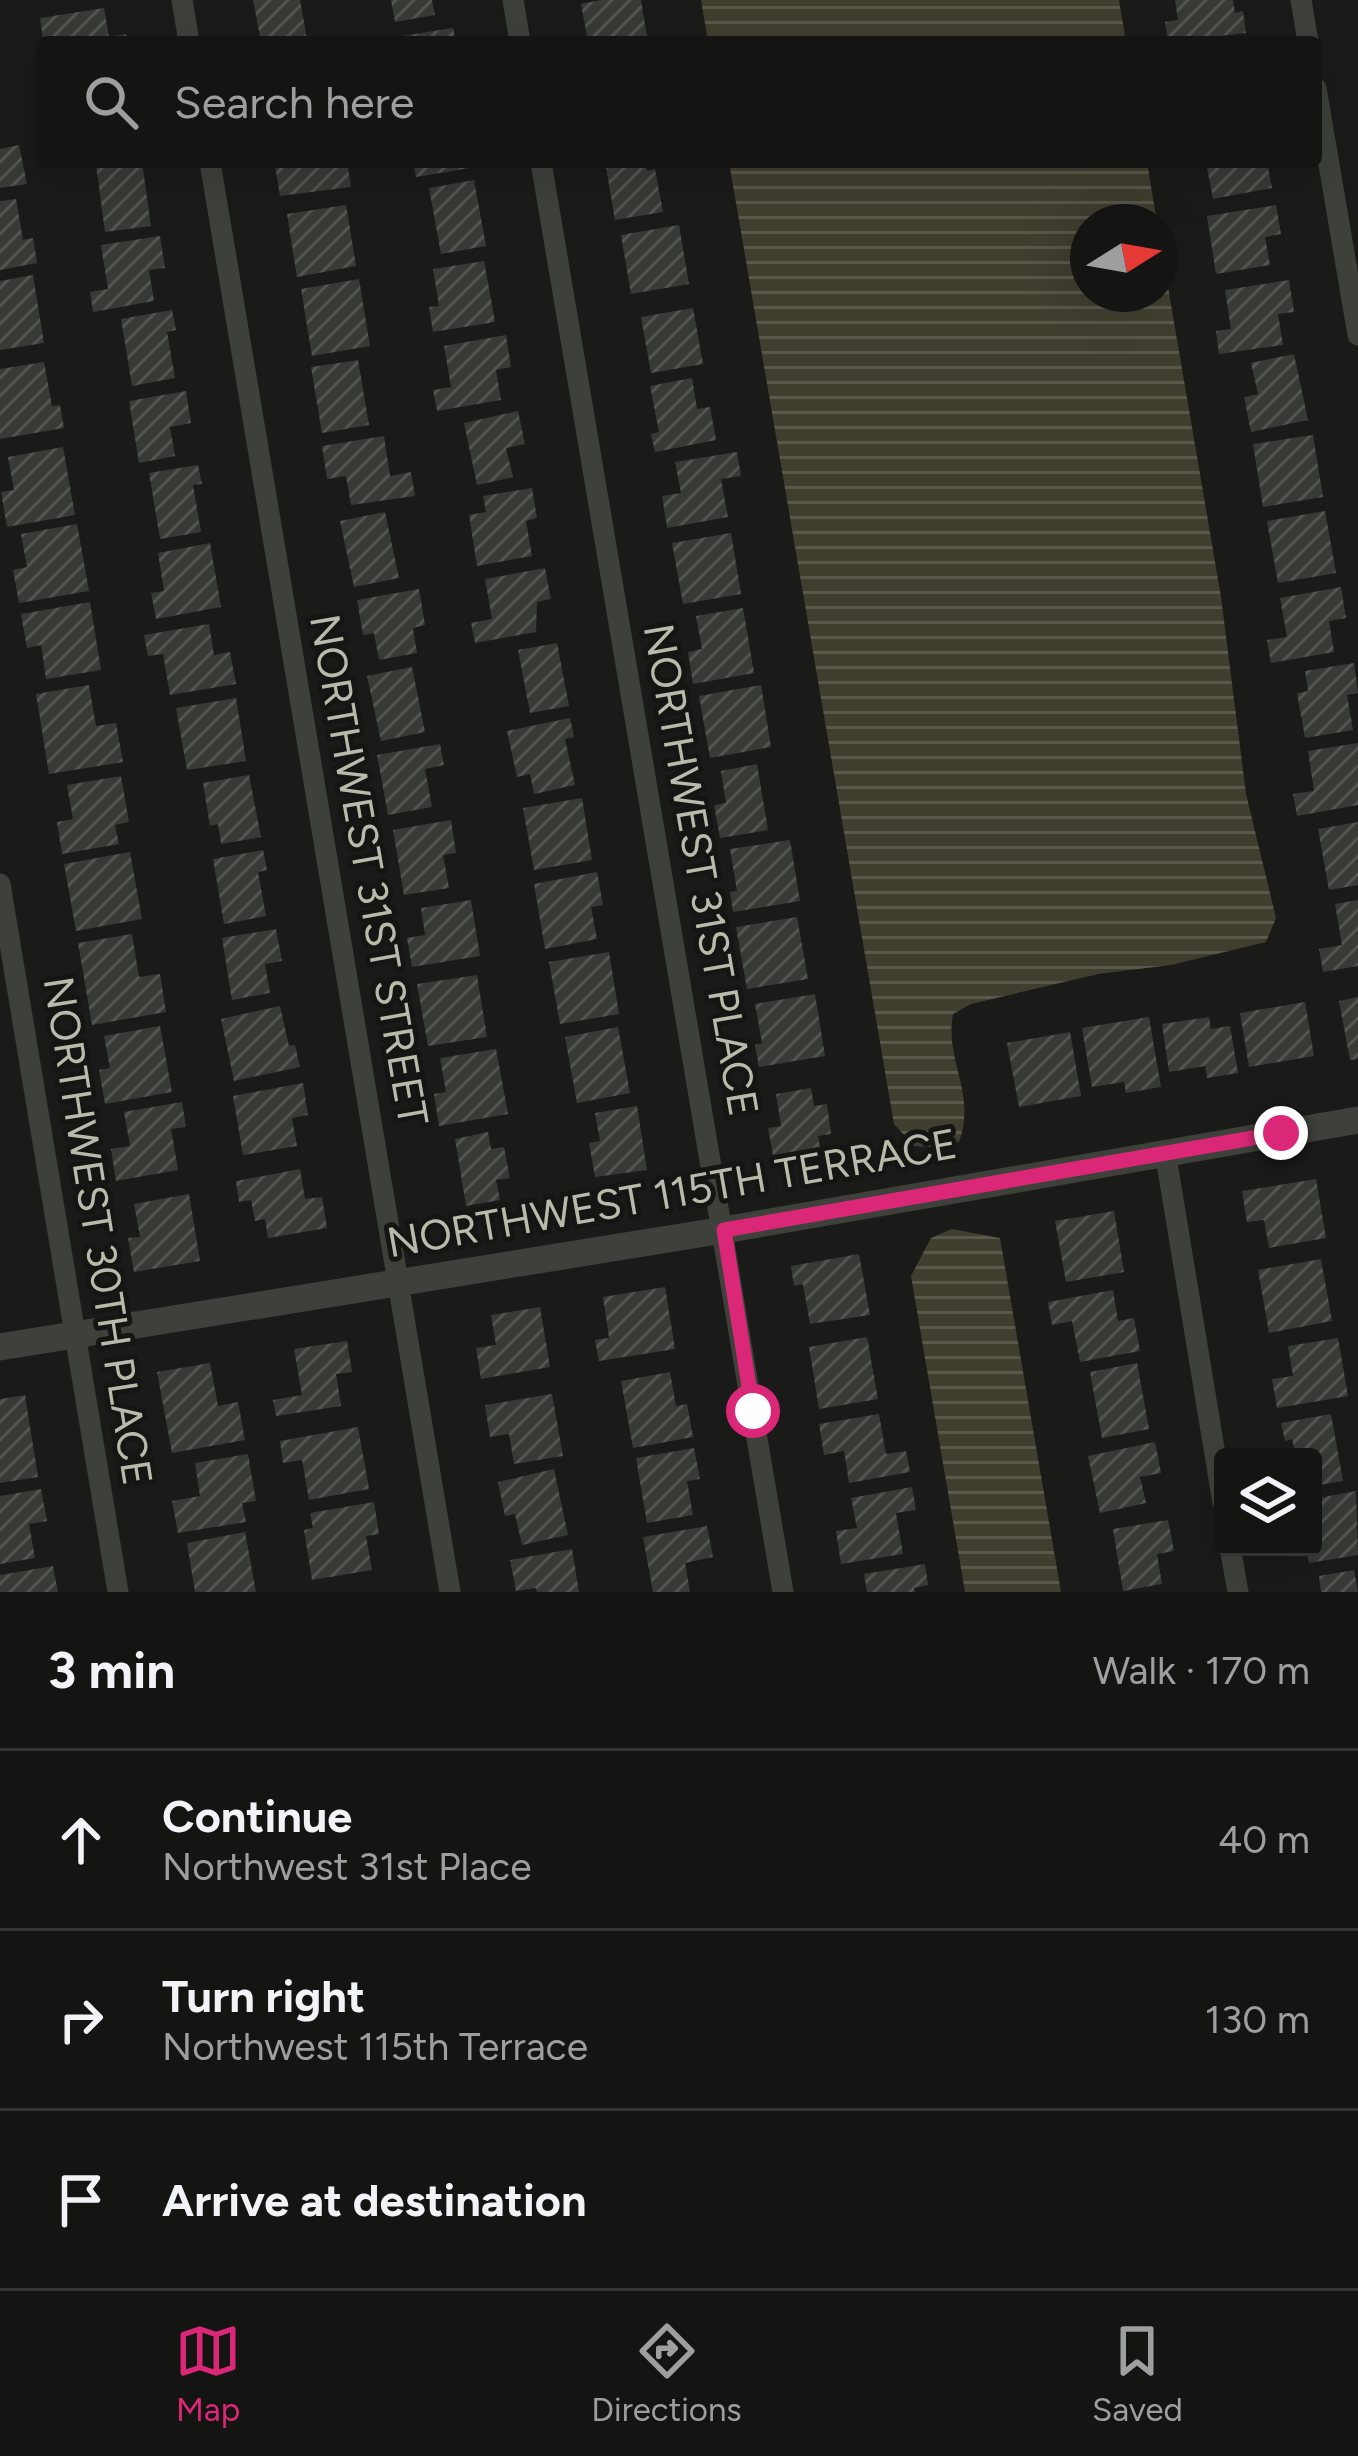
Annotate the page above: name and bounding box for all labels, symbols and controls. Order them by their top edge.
search box [36,36,1322,168]
icon: search [78,69,144,135]
text: Search here [174,75,414,129]
north arrow [1070,204,1178,312]
street label: NORTHWEST 31ST STREET [299,610,439,1130]
street label: NORTHWEST 31ST PLACE [633,620,769,1120]
street label: NORTHWEST 30TH PLACE [33,973,163,1489]
route end [1254,1106,1308,1160]
street label: NORTHWEST 115TH TERRACE [383,1118,961,1268]
route start [726,1384,780,1438]
map controls [1214,1448,1322,1556]
button: layers [1214,1448,1322,1556]
text: 3 min [48,1640,175,1701]
text: Walk · 170 m [1093,1647,1310,1694]
text: Continue [162,1789,352,1843]
icon: ahead [48,1807,114,1873]
text: 40 m [1218,1816,1310,1863]
text: Northwest 31st Place [162,1843,531,1890]
text: Turn right [162,1969,365,2023]
icon: right [48,1987,114,2053]
text: 130 m [1205,1996,1310,2043]
text: Northwest 115th Terrace [162,2023,588,2070]
icon: arrive [48,2167,114,2233]
text: Arrive at destination [162,2173,586,2227]
tab: Map [175,2318,241,2429]
tab: Directions [591,2318,742,2429]
tab: Saved [1092,2318,1183,2429]

